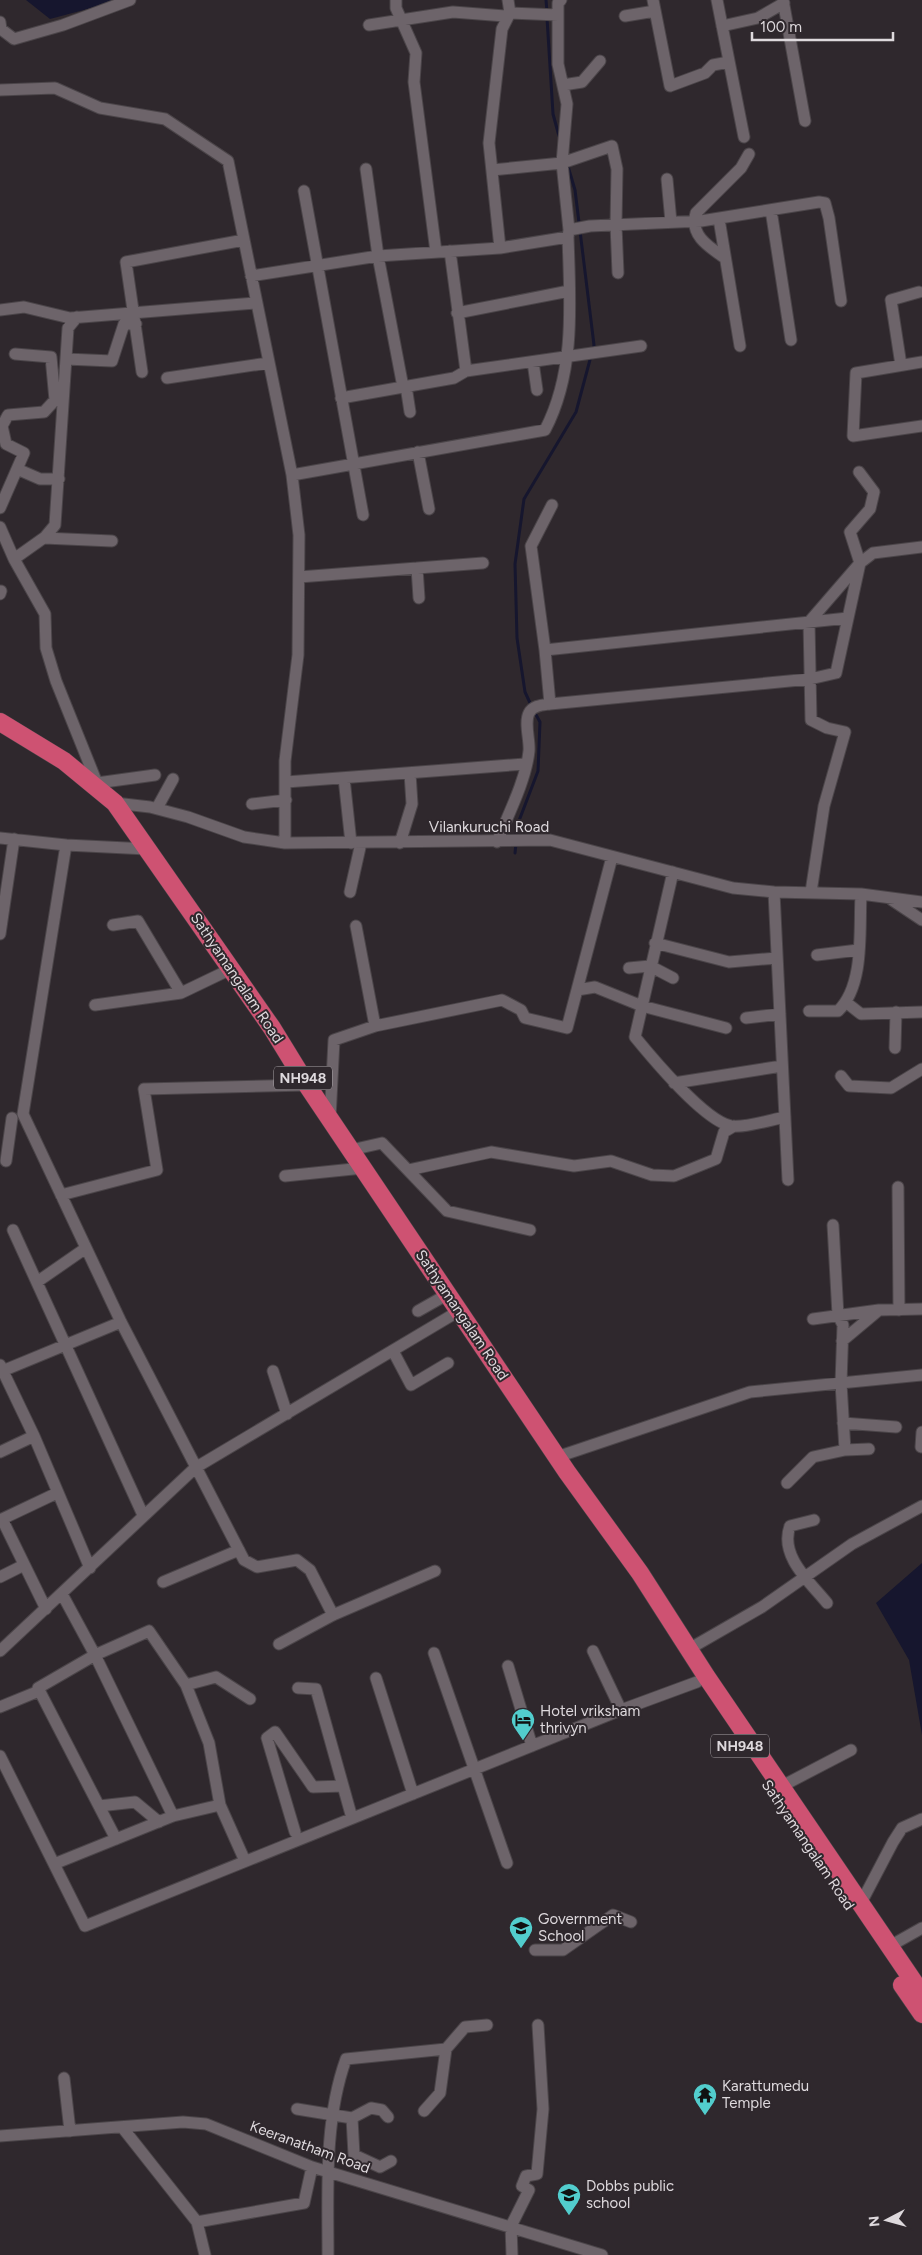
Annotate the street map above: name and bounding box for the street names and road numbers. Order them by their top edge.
street label: Vilankuruchi Road [429,818,549,836]
street label: Sathyamangalam Road [187,909,287,1047]
road number: NH948 [274,1066,332,1090]
street label: Sathyamangalam Road [412,1246,512,1384]
road number: NH948 [711,1734,769,1758]
street label: Sathyamangalam Road [758,1776,858,1914]
street label: Keeranatham Road [247,2117,373,2177]

